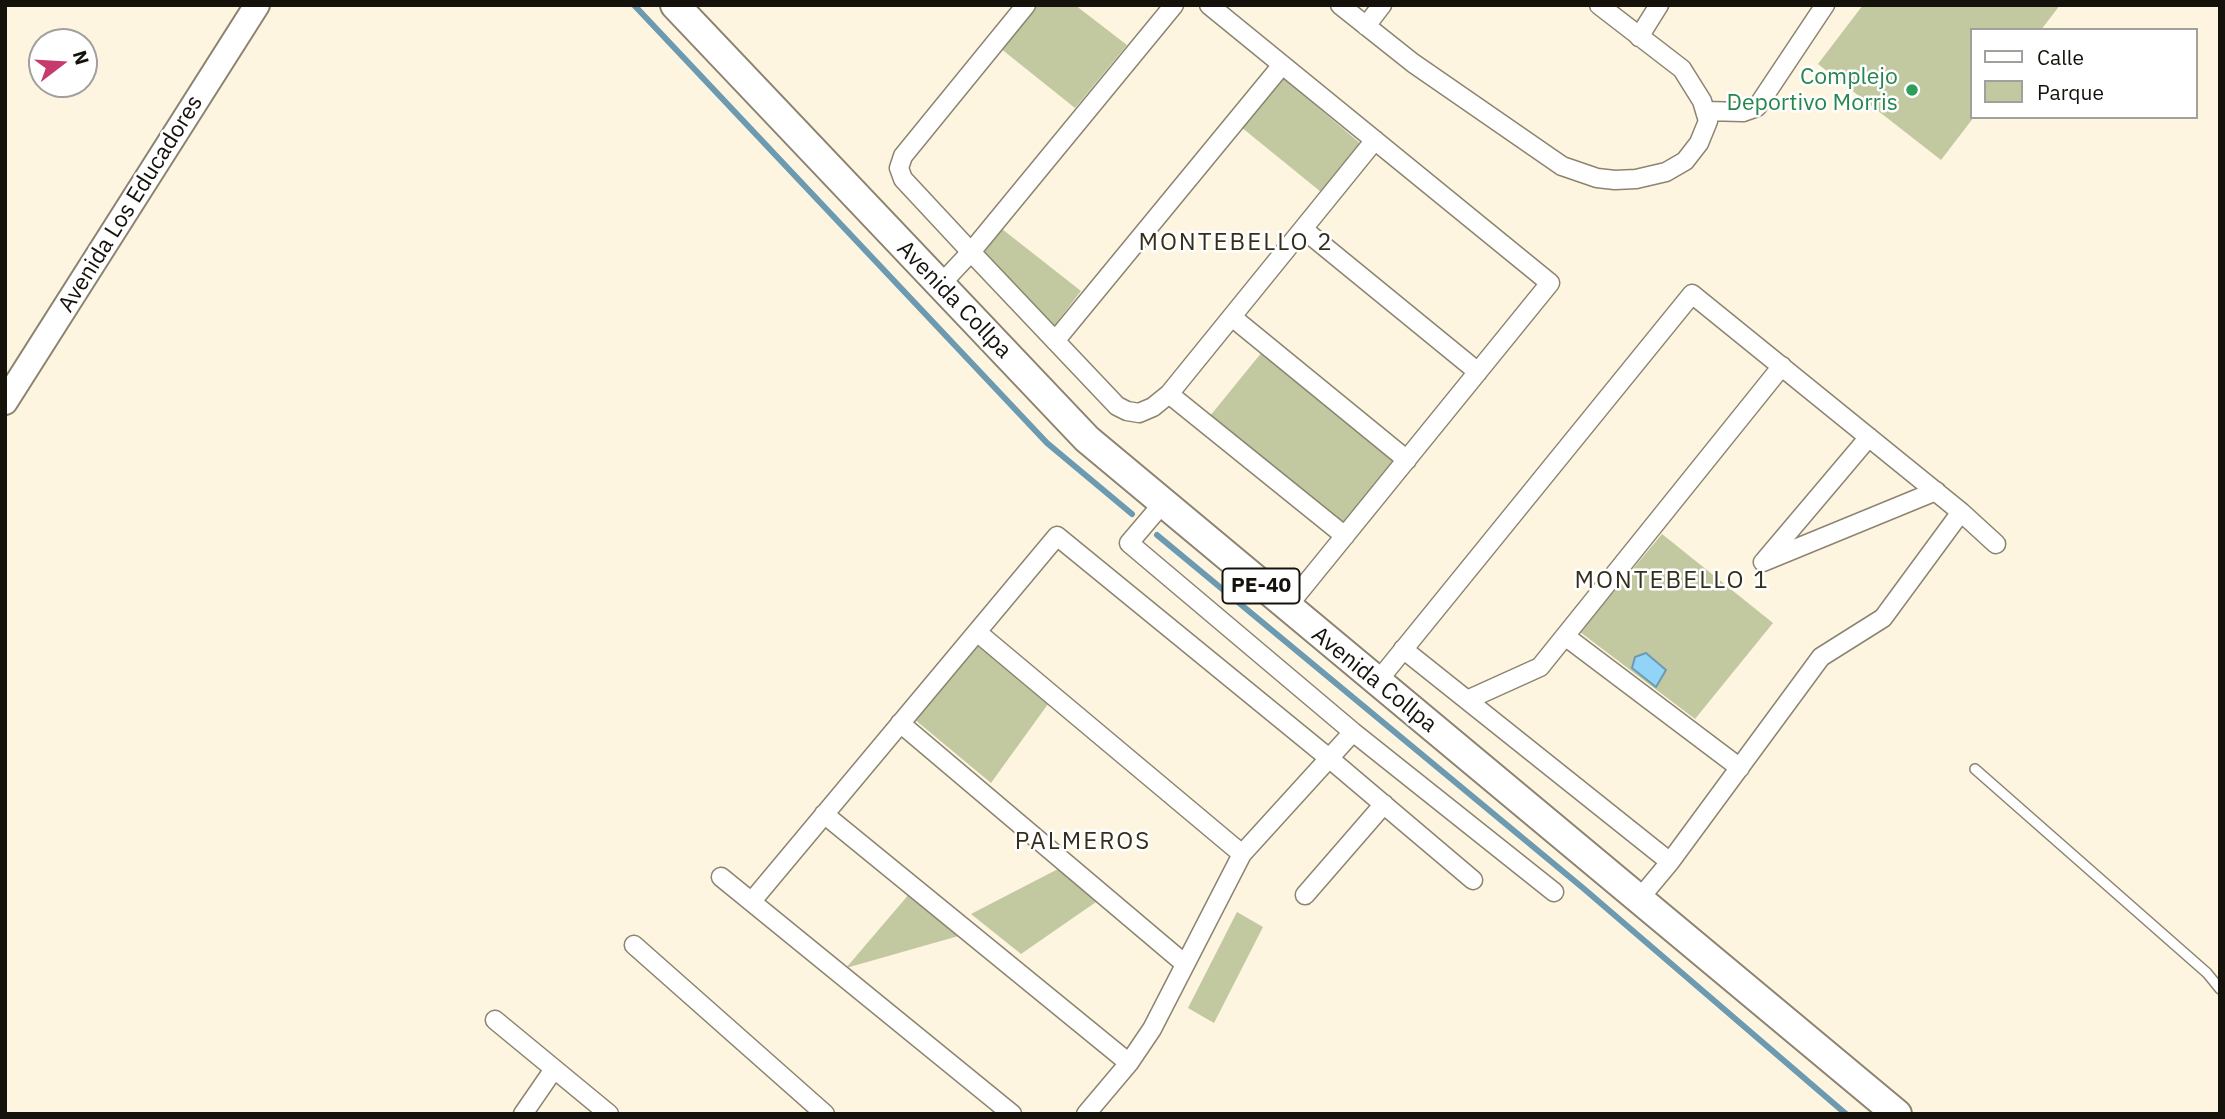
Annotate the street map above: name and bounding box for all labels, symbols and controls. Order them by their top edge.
north arrow [28,28,98,98]
legend [1969,28,2197,119]
text: Calle [2037,43,2084,71]
text: N [68,47,95,68]
place label: Complejo Deportivo Morris [1727,63,1898,117]
text: Parque [2037,78,2104,106]
marker: Complejo Deportivo Morris [1904,82,1920,98]
street label: Avenida Los Educadores [53,90,209,318]
district label: MONTEBELLO 2 [1140,229,1332,257]
street label: Avenida Collpa [891,235,1017,365]
district label: MONTEBELLO 1 [1576,567,1768,595]
road number: PE-40 [1222,568,1300,604]
street label: Avenida Collpa [1306,621,1442,739]
district label: PALMEROS [1016,828,1150,856]

